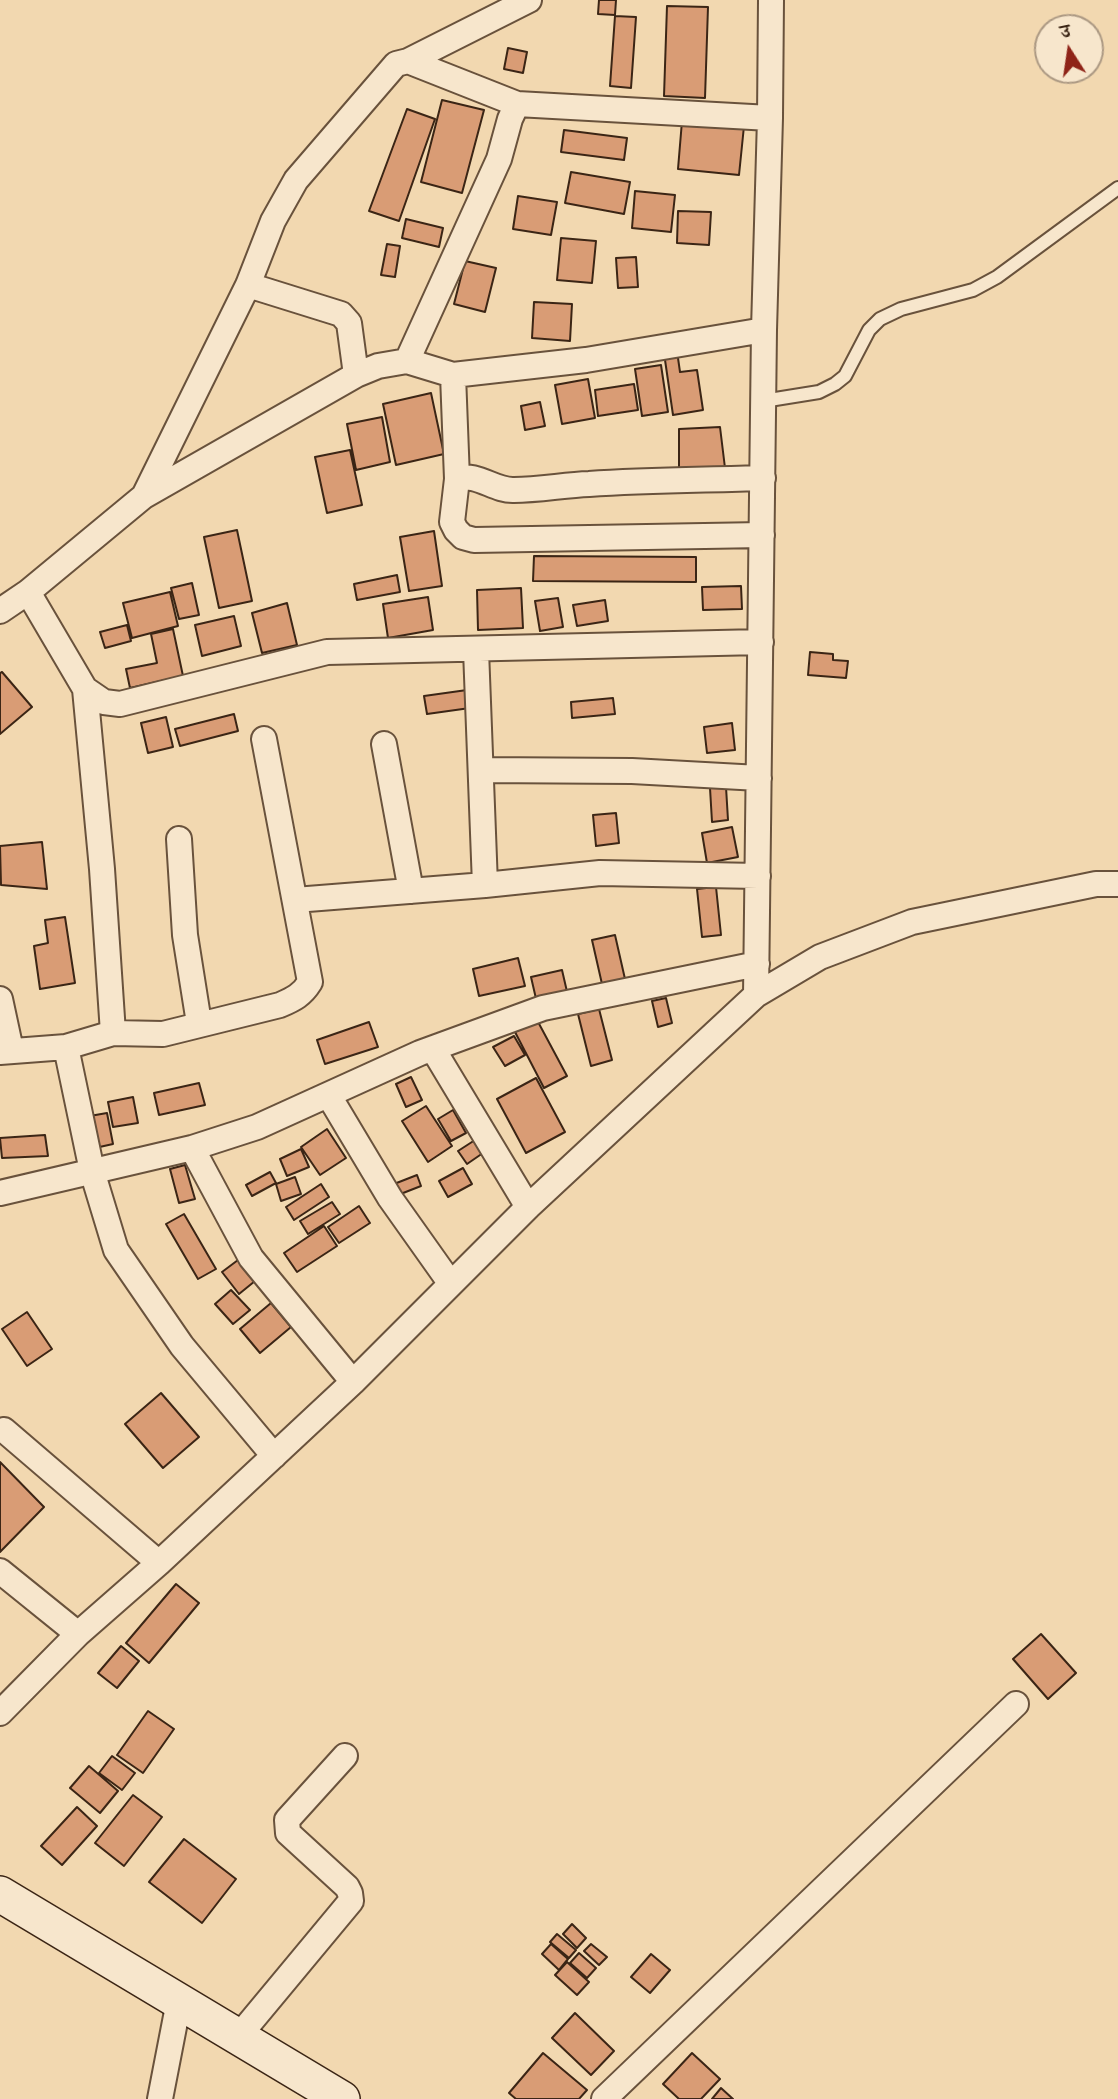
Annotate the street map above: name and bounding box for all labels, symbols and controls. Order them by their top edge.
north arrow [1034,14,1104,84]
text: उ [1057,16,1073,45]

